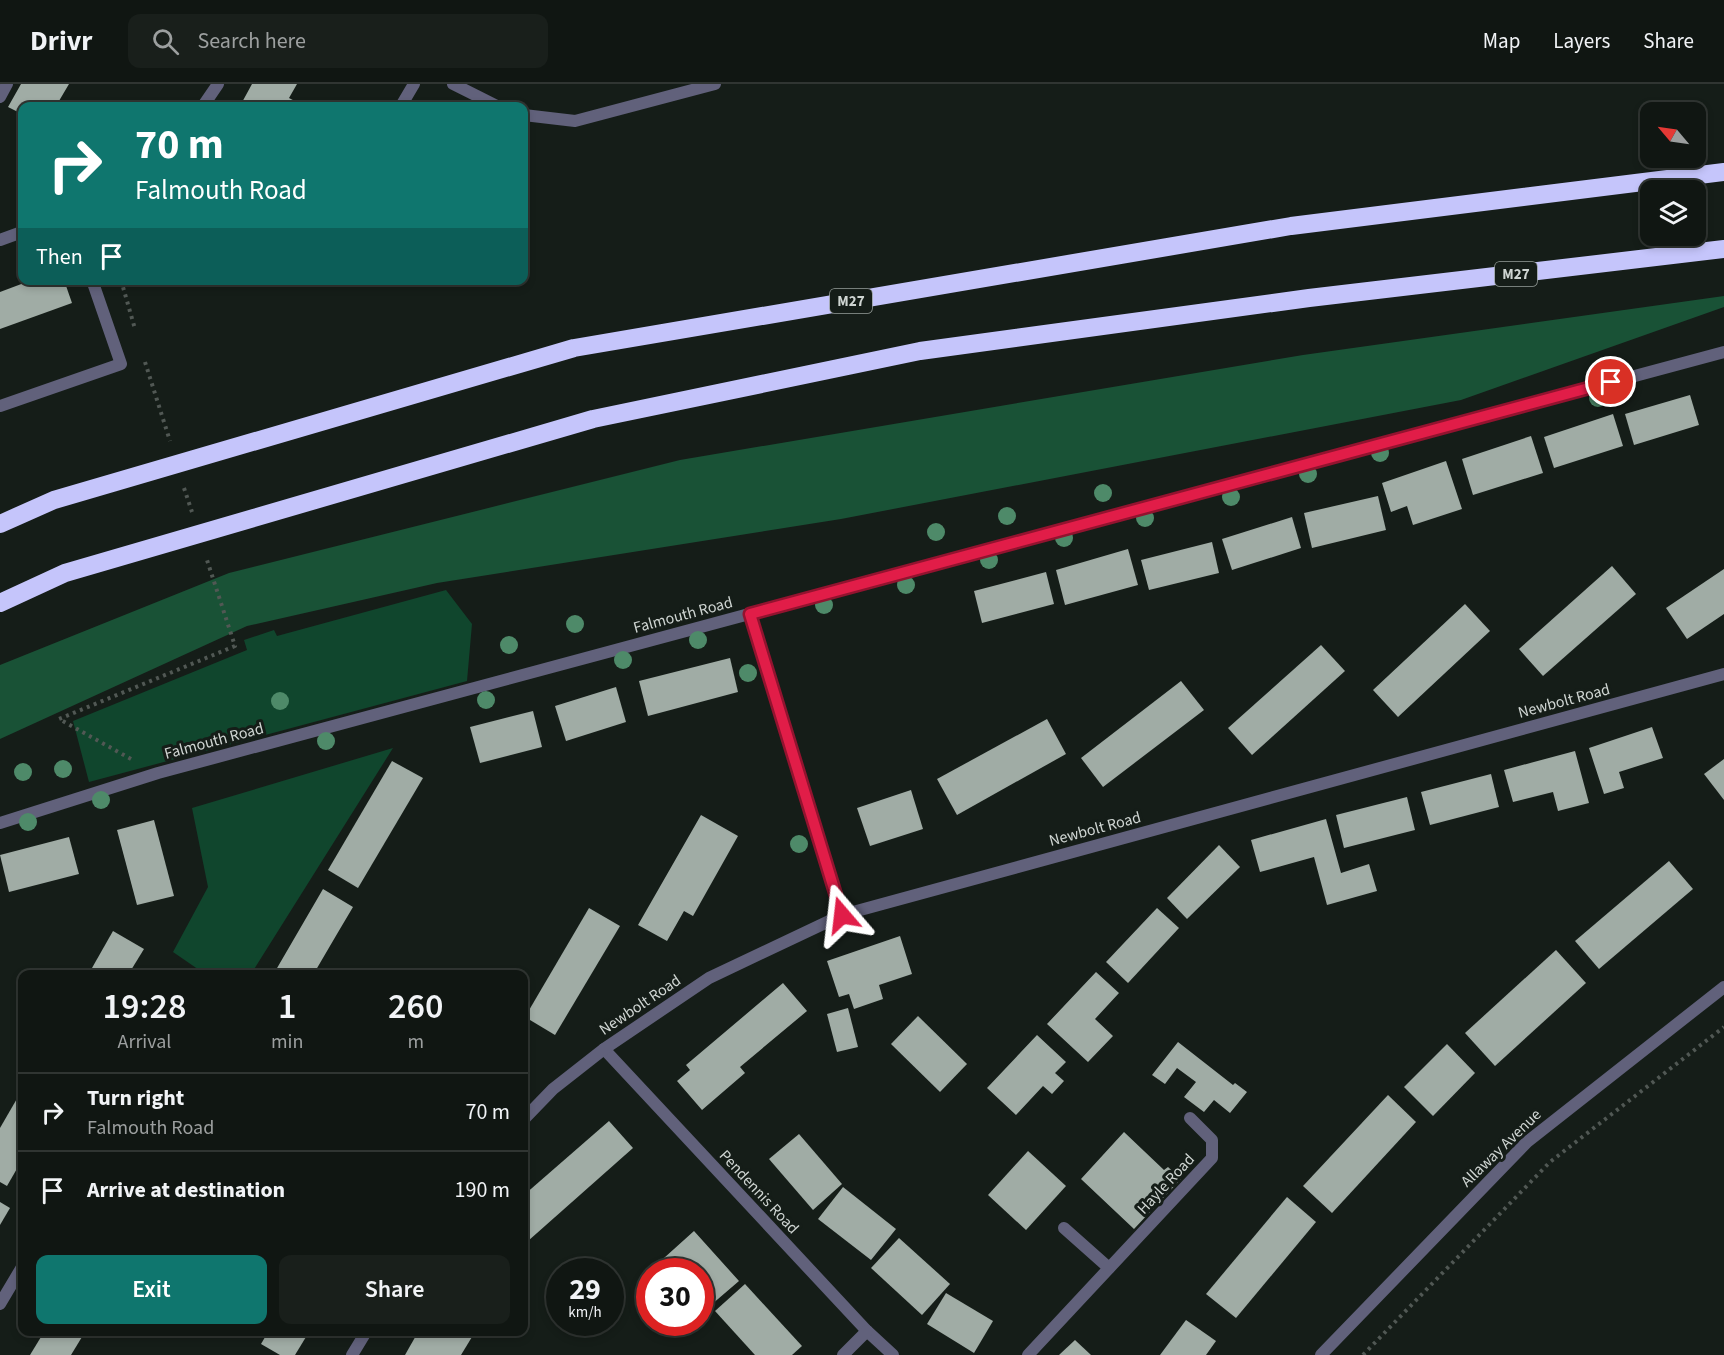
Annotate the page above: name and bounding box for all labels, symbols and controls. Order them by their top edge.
search box [128,14,548,68]
text: Drivr [30,21,92,61]
icon: search [149,25,182,58]
text: Search here [197,25,306,57]
text: Map [1483,26,1520,56]
text: Layers [1553,26,1610,56]
text: Share [1643,26,1694,56]
north arrow [1640,102,1706,168]
map controls [1640,102,1706,246]
text: 70 m [135,115,224,175]
icon: right [36,126,114,204]
text: Falmouth Road [135,171,307,210]
button: layers [1640,180,1706,246]
icon: arrive [95,240,128,273]
text: Then [36,241,83,273]
road number: M27 [1495,262,1537,286]
road number: M27 [830,289,872,313]
pin [1585,356,1636,407]
icon: arrive [1594,365,1627,398]
street label: Falmouth Road [631,591,735,639]
street label: Newbolt Road [1516,678,1612,724]
street label: Falmouth Road [162,717,266,765]
street label: Newbolt Road [1047,806,1143,852]
position arrow [810,883,874,947]
street label: Newbolt Road [595,969,685,1041]
text: 19:28 [103,981,186,1032]
text: 1 [278,981,296,1032]
text: 260 [388,981,443,1032]
text: Arrival [118,1028,171,1056]
text: min [271,1028,303,1056]
text: m [407,1028,424,1056]
text: Turn right [87,1082,184,1114]
icon: right [36,1096,69,1129]
text: 70 m [465,1096,510,1128]
street label: Allaway Avenue [1456,1104,1546,1192]
text: Falmouth Road [87,1114,214,1142]
street label: Pendennis Road [714,1145,804,1239]
street label: Hayle Road [1132,1149,1200,1219]
icon: arrive [36,1174,69,1207]
text: Arrive at destination [87,1174,285,1206]
text: 190 m [455,1174,510,1206]
button: Exit [36,1255,267,1324]
button: Share [279,1255,510,1324]
speed limit sign: 30 [636,1258,714,1336]
text: 29 [569,1268,601,1311]
text: km/h [568,1302,602,1323]

